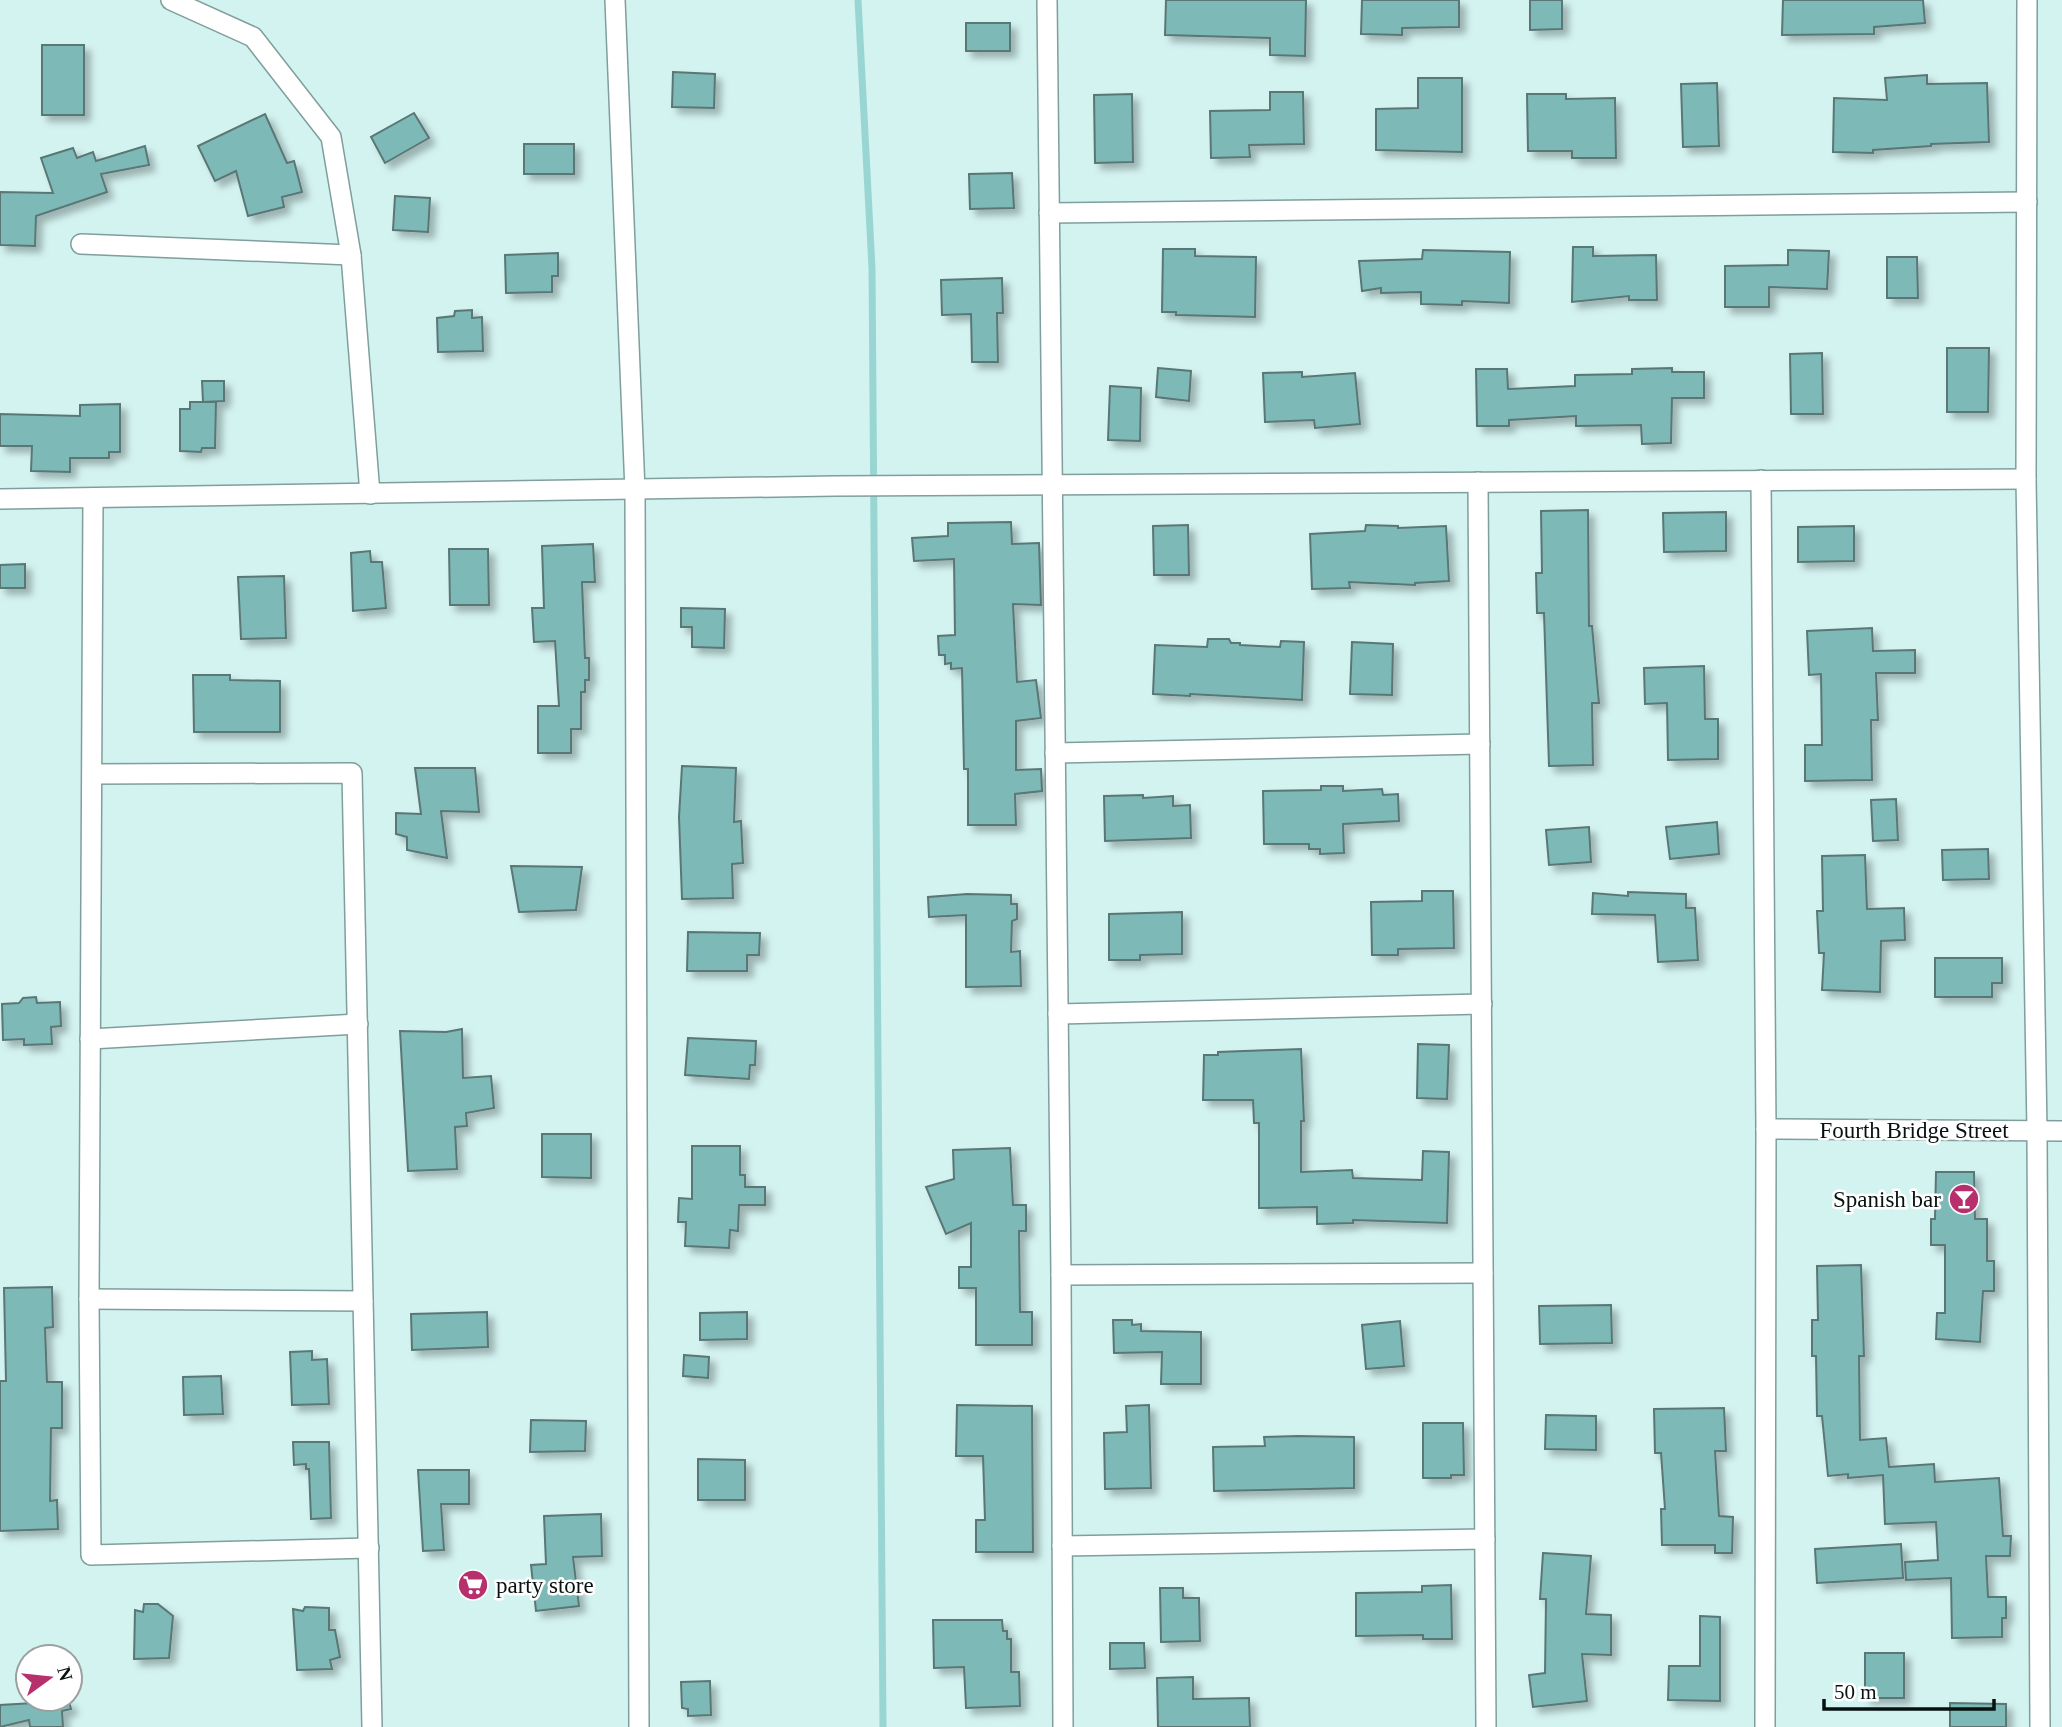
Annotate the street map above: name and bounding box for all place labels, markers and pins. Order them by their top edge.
bar icon: Spanish bar [1947,1182,1981,1216]
place label: Spanish bar [1833,1187,1941,1212]
supermarket icon: party store [456,1568,490,1602]
place label: party store [496,1573,594,1598]

